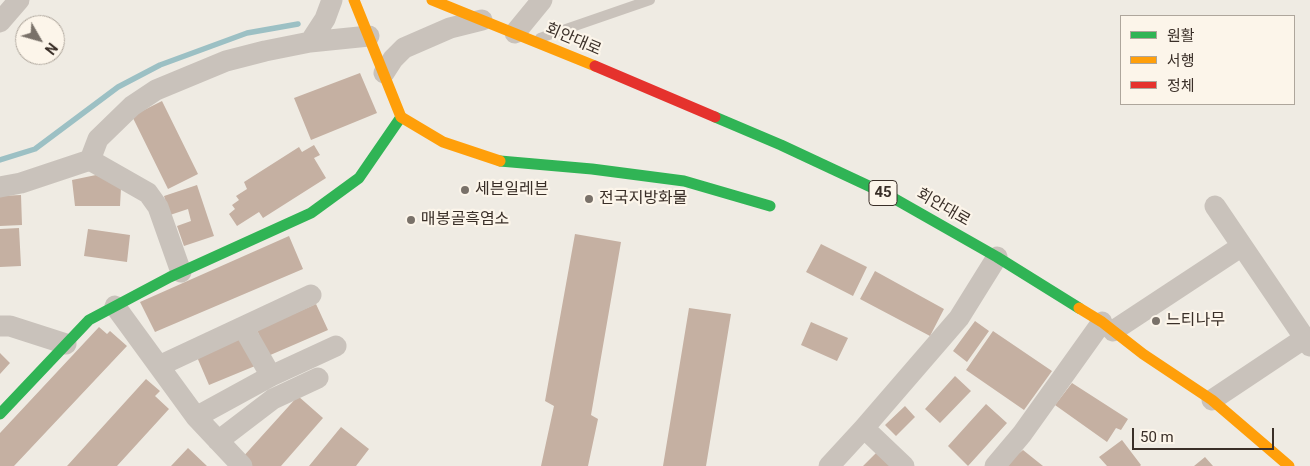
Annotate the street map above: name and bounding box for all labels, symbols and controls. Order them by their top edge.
north arrow [15,15,65,65]
legend [1120,15,1295,105]
street label: 회안대로 [542,20,604,60]
text: 원활 [1167,27,1195,45]
text: N [42,40,60,57]
text: 서행 [1167,52,1195,70]
text: 정체 [1167,77,1195,95]
place label: 세븐일레븐 [475,180,549,200]
road number: 45 [869,180,897,206]
marker: 세븐일레븐 [459,184,471,196]
street label: 회안대로 [913,185,973,231]
place label: 전국지방화물 [599,189,687,209]
marker: 전국지방화물 [583,193,595,205]
place label: 매봉골흑염소 [421,210,509,230]
marker: 매봉골흑염소 [405,214,417,226]
place label: 느티나무 [1166,311,1225,331]
marker: 느티나무 [1150,315,1162,327]
scale bar [1135,418,1278,450]
text: 50 m [1140,428,1174,446]

